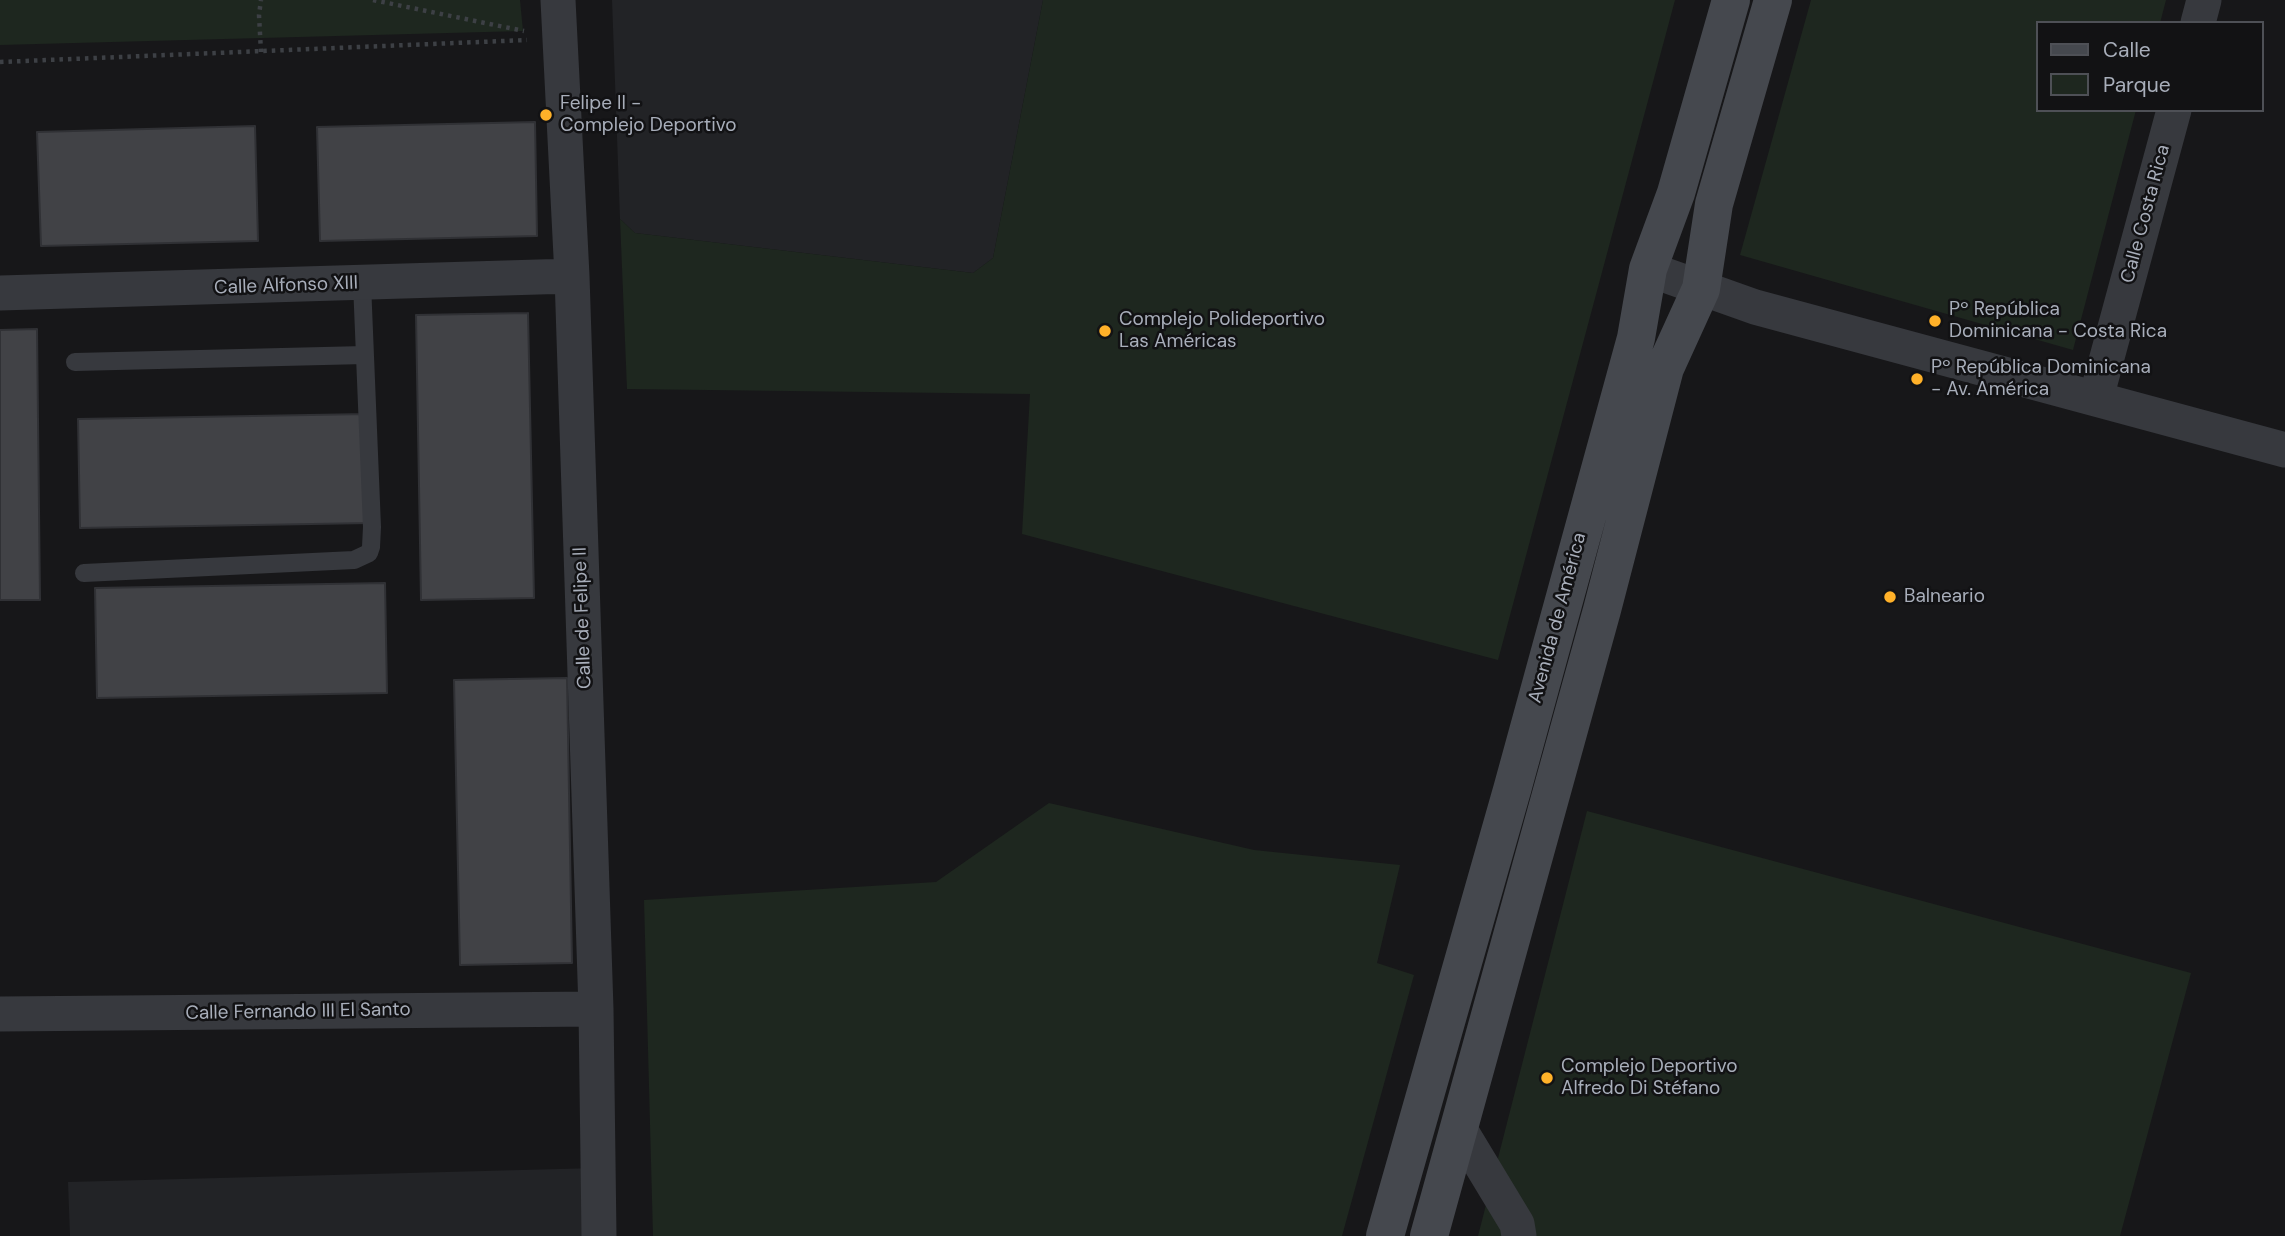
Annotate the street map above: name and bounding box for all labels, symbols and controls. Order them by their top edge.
legend [2036,21,2264,112]
text: Calle [2103,36,2151,64]
text: Parque [2103,71,2171,99]
place label: Felipe II - Complejo Deportivo [560,93,737,137]
marker: Felipe II - Complejo Deportivo [538,107,554,123]
street label: Calle Costa Rica [2117,142,2175,286]
street label: Calle Alfonso XIII [214,272,358,300]
place label: Pº República Dominicana - Costa Rica [1949,299,2167,343]
place label: Complejo Polideportivo Las Américas [1119,309,1325,353]
marker: Pº República Dominicana - Costa Rica [1927,313,1943,329]
marker: Complejo Polideportivo Las Américas [1097,323,1113,339]
place label: Pº República Dominicana - Av. América [1931,357,2151,401]
marker: Pº República Dominicana - Av. América [1909,371,1925,387]
street label: Avenida de América [1524,530,1592,706]
street label: Calle de Felipe II [569,547,597,689]
place label: Balneario [1904,586,1985,608]
marker: Balneario [1882,589,1898,605]
street label: Calle Fernando III El Santo [185,999,411,1025]
place label: Complejo Deportivo Alfredo Di Stéfano [1561,1056,1738,1100]
marker: Complejo Deportivo Alfredo Di Stéfano [1539,1070,1555,1086]

